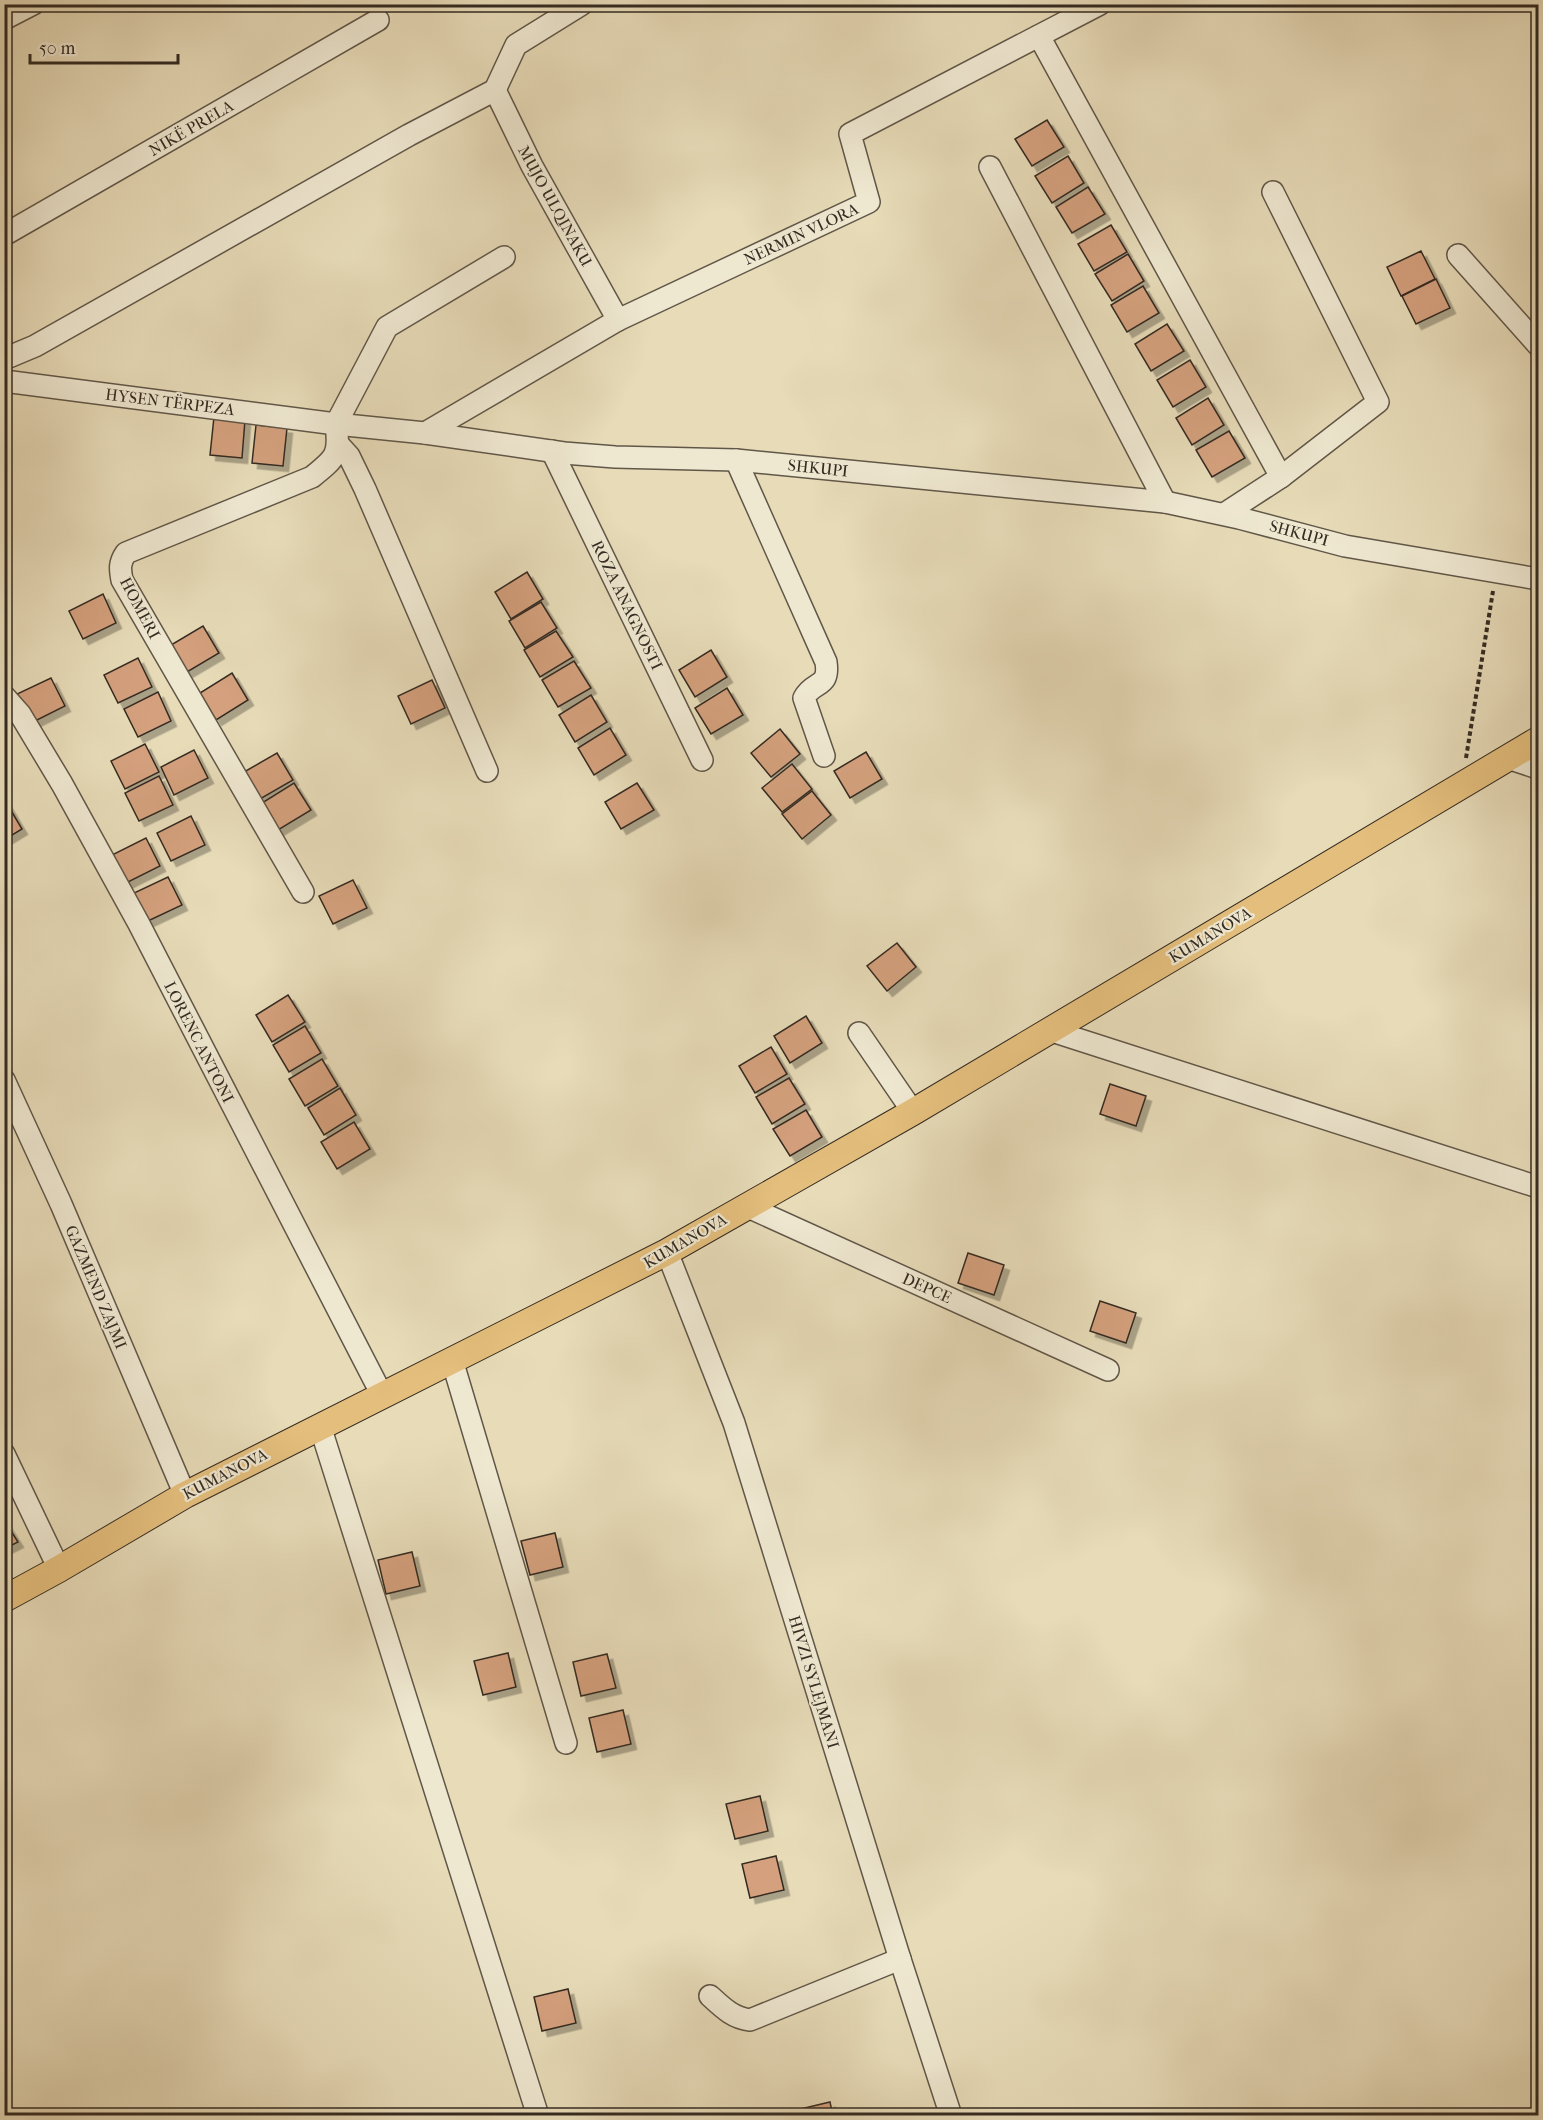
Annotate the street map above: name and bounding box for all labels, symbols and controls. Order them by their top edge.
scale bar [30,27,178,65]
text: 50 m [39,38,76,59]
street label: NIKË PRELA [145,96,237,160]
street label: MUJO ULQINAKU [514,142,596,270]
street label: NERMIN VLORA [741,199,862,269]
street label: HYSEN TËRPEZA [104,385,236,419]
street label: SHKUPI [787,455,849,481]
street label: SHKUPI [1267,516,1331,550]
street label: ROZA ANAGNOSTI [587,537,667,673]
street label: HOMERI [116,574,164,642]
street label: KUMANOVA [1165,903,1255,967]
street label: LORENC ANTONI [160,978,238,1106]
street label: KUMANOVA [640,1209,730,1272]
street label: GAZMEND ZAJMI [61,1222,131,1352]
street label: DEPCE [899,1269,955,1307]
street label: KUMANOVA [179,1444,271,1504]
street label: HIVZI SYLEJMANI [785,1613,843,1751]

